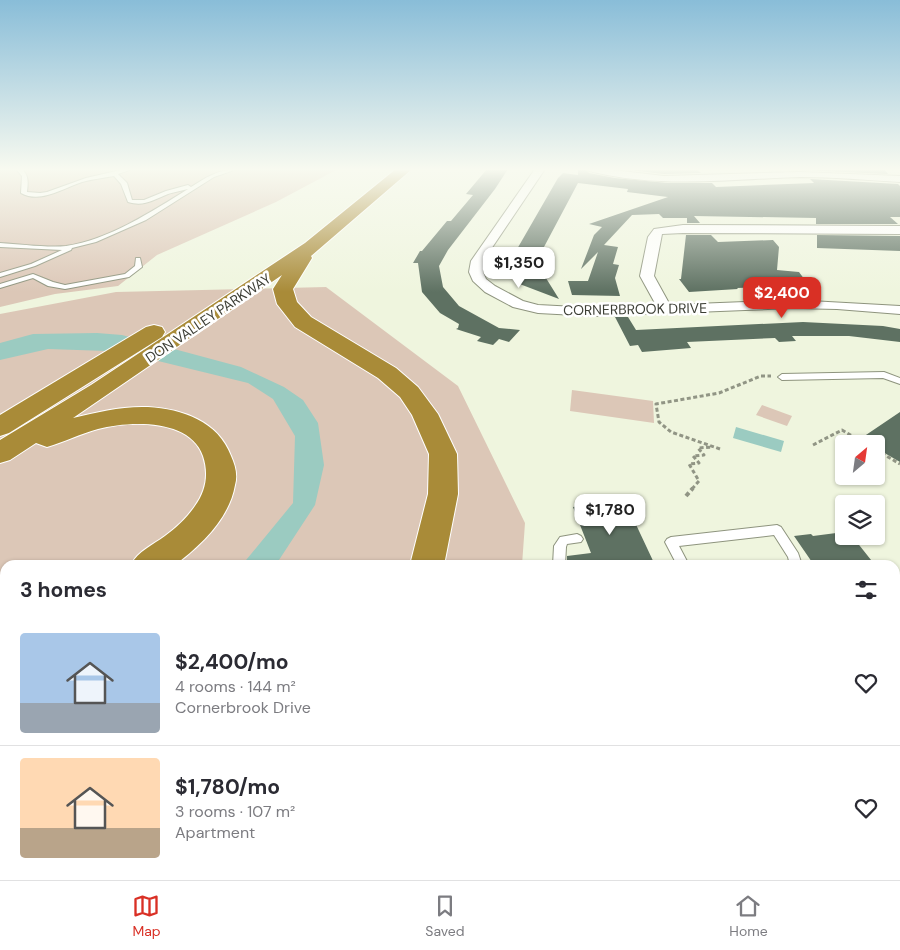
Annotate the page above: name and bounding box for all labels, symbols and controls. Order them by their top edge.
pin: $1,350 [478,246,560,289]
text: $1,350 [494,252,544,273]
street label: DON VALLEY PARKWAY [142,269,274,367]
pin: $2,400 [741,276,823,319]
text: $2,400 [754,282,810,303]
street label: CORNERBROOK DRIVE [563,299,707,319]
north arrow [835,435,885,485]
map controls [835,435,885,545]
pin: $1,780 [569,494,651,536]
button: layers [835,495,885,545]
text: $1,780 [585,499,635,520]
text: 3 homes [20,576,107,604]
icon: filters [852,576,880,604]
text: $2,400/mo [175,648,288,676]
icon: home [60,653,120,713]
icon: heart [852,669,880,697]
text: 4 rooms · 144 m² [175,676,296,697]
text: Cornerbrook Drive [175,697,311,718]
text: $1,780/mo [175,773,280,801]
icon: home [60,778,120,838]
icon: heart [852,794,880,822]
text: 3 rooms · 107 m² [175,801,295,822]
text: Apartment [175,822,255,843]
tab: Map [132,892,161,940]
tab: Saved [425,892,465,940]
tab: Home [729,892,768,940]

